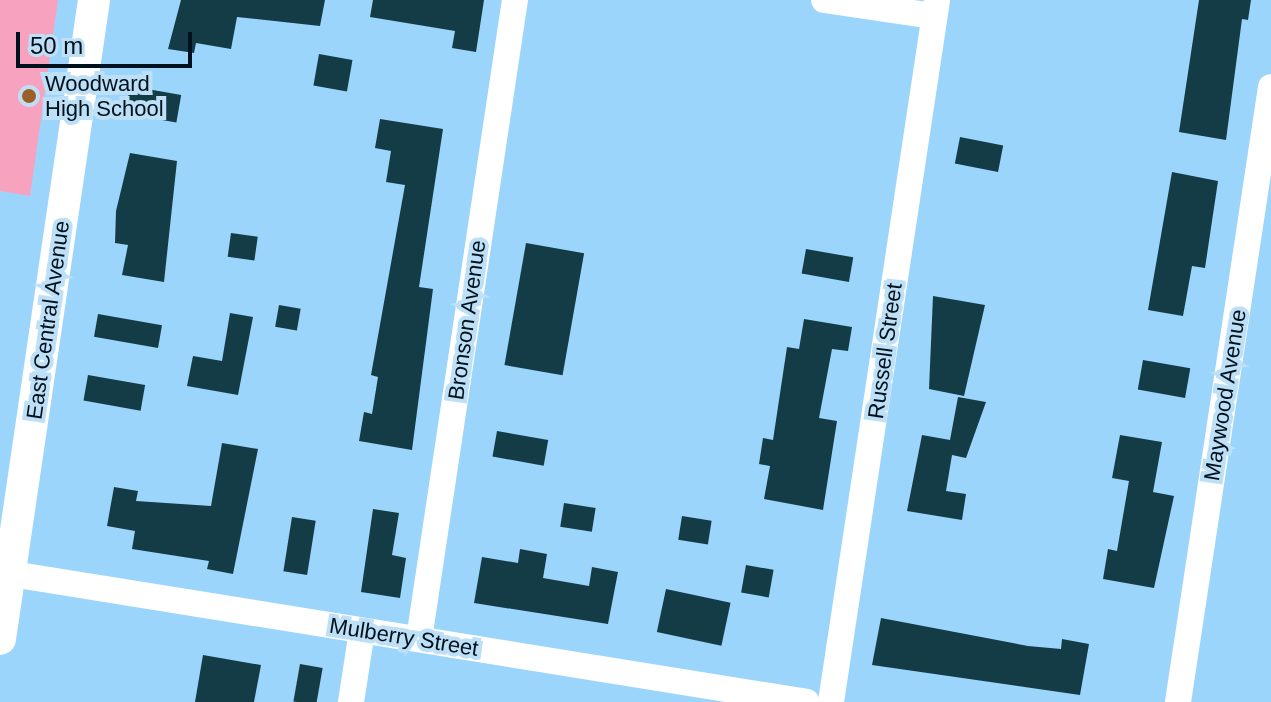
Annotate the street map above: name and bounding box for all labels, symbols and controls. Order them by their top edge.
scale bar [20,16,196,66]
text: 50 m [30,32,83,59]
place label: Woodward High School [45,70,164,122]
marker: Woodward High School [20,87,38,105]
street label: East Central Avenue [21,218,75,422]
street label: Bronson Avenue [443,238,491,402]
street label: Russell Street [862,281,908,421]
street label: Maywood Avenue [1198,307,1252,483]
street label: Mulberry Street [328,612,480,662]

